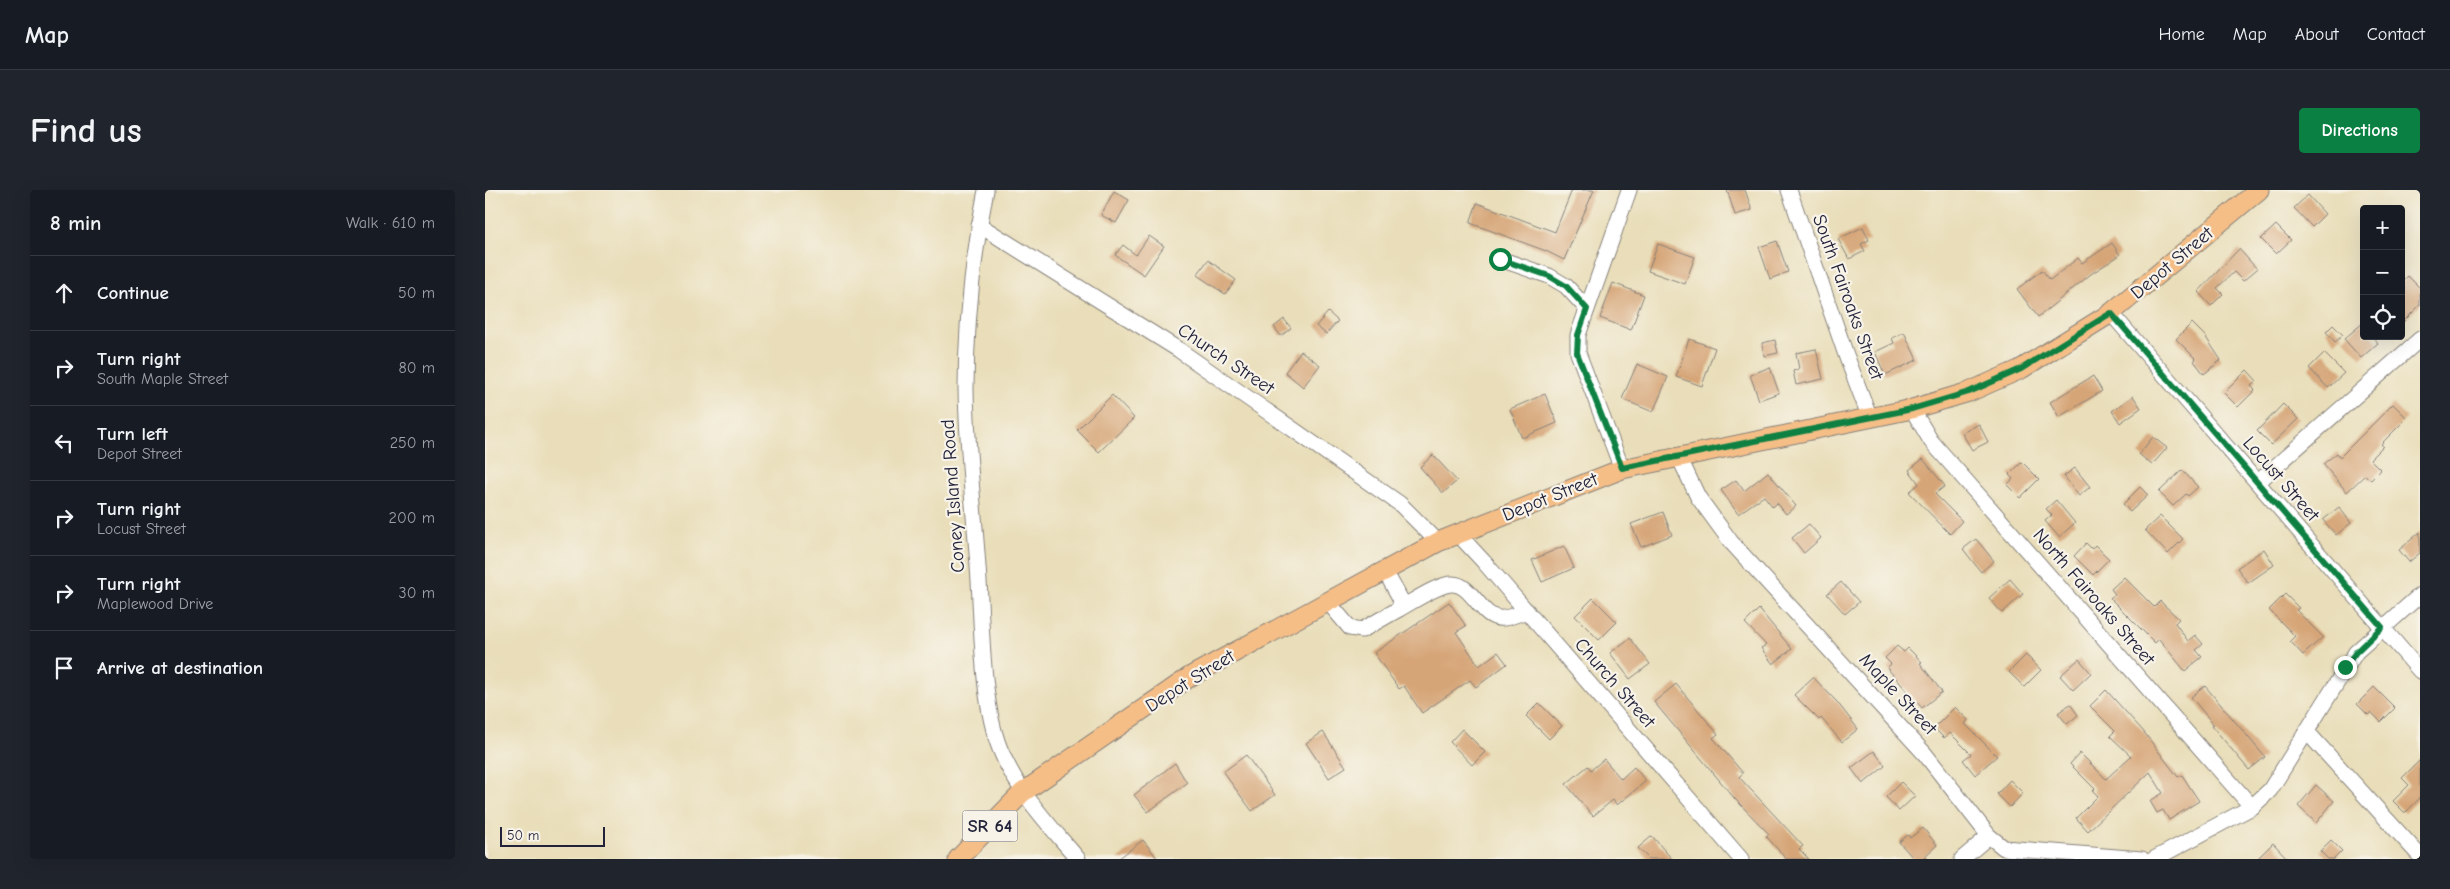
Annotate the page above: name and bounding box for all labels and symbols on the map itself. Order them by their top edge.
street label: South Fairoaks Street [1808,211,1888,383]
street label: Depot Street [2126,222,2218,304]
route start [1489,248,1512,271]
street label: Church Street [1174,319,1279,400]
street label: Coney Island Road [937,418,969,574]
street label: Locust Street [2238,432,2324,526]
street label: Depot Street [1499,468,1601,526]
street label: North Fairoaks Street [2029,524,2160,670]
street label: Church Street [1570,634,1660,733]
street label: Depot Street [1141,645,1239,717]
street label: Maple Street [1855,649,1942,740]
route end [2334,656,2357,679]
road number: SR 64 [963,810,1017,842]
scale bar [500,824,605,847]

